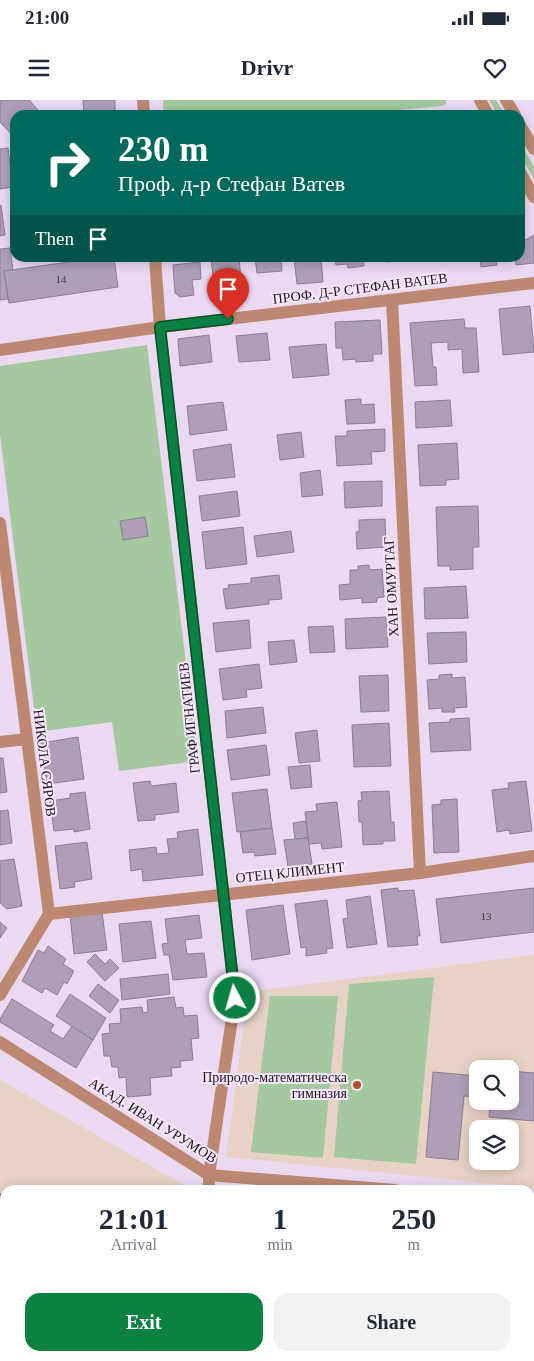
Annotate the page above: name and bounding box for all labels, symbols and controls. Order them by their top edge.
text: 21:00 [25,7,69,28]
icon: menu [25,54,53,82]
icon: heart [481,54,509,82]
text: Drivr [241,55,293,80]
icon: right [35,130,100,195]
text: 230 m [118,130,208,169]
text: Проф. д-р Стефан Ватев [118,171,345,196]
icon: arrive [84,225,112,253]
text: Then [35,228,74,249]
pin [207,268,249,319]
street label: ПРОФ. Д-Р СТЕФАН ВАТЕВ [272,270,448,307]
house number: 14 [56,273,67,285]
icon: arrive [214,275,242,303]
street label: ХАН ОМУРТАГ [381,536,402,637]
street label: ГРАФ ИГНАТИЕВ [176,662,203,774]
street label: НИКОЛА СЯРОВ [30,709,59,817]
street label: ОТЕЦ КЛИМЕНТ [235,859,346,886]
house number: 13 [481,910,492,922]
position arrow [208,971,260,1023]
map controls [469,1060,519,1170]
button: search [469,1060,519,1110]
place label: Природо-математическа гимназия [202,1070,348,1101]
street label: АКАД. ИВАН УРУМОВ [86,1075,219,1166]
marker: Природо-математическа гимназия [351,1079,363,1091]
button: layers [469,1120,519,1170]
text: 21:01 [99,1202,169,1235]
text: 1 [272,1202,287,1235]
text: 250 [391,1202,436,1235]
text: Arrival [111,1236,157,1253]
text: min [268,1236,292,1253]
text: m [407,1236,420,1253]
button: Exit [25,1293,263,1351]
button: Share [273,1293,510,1351]

